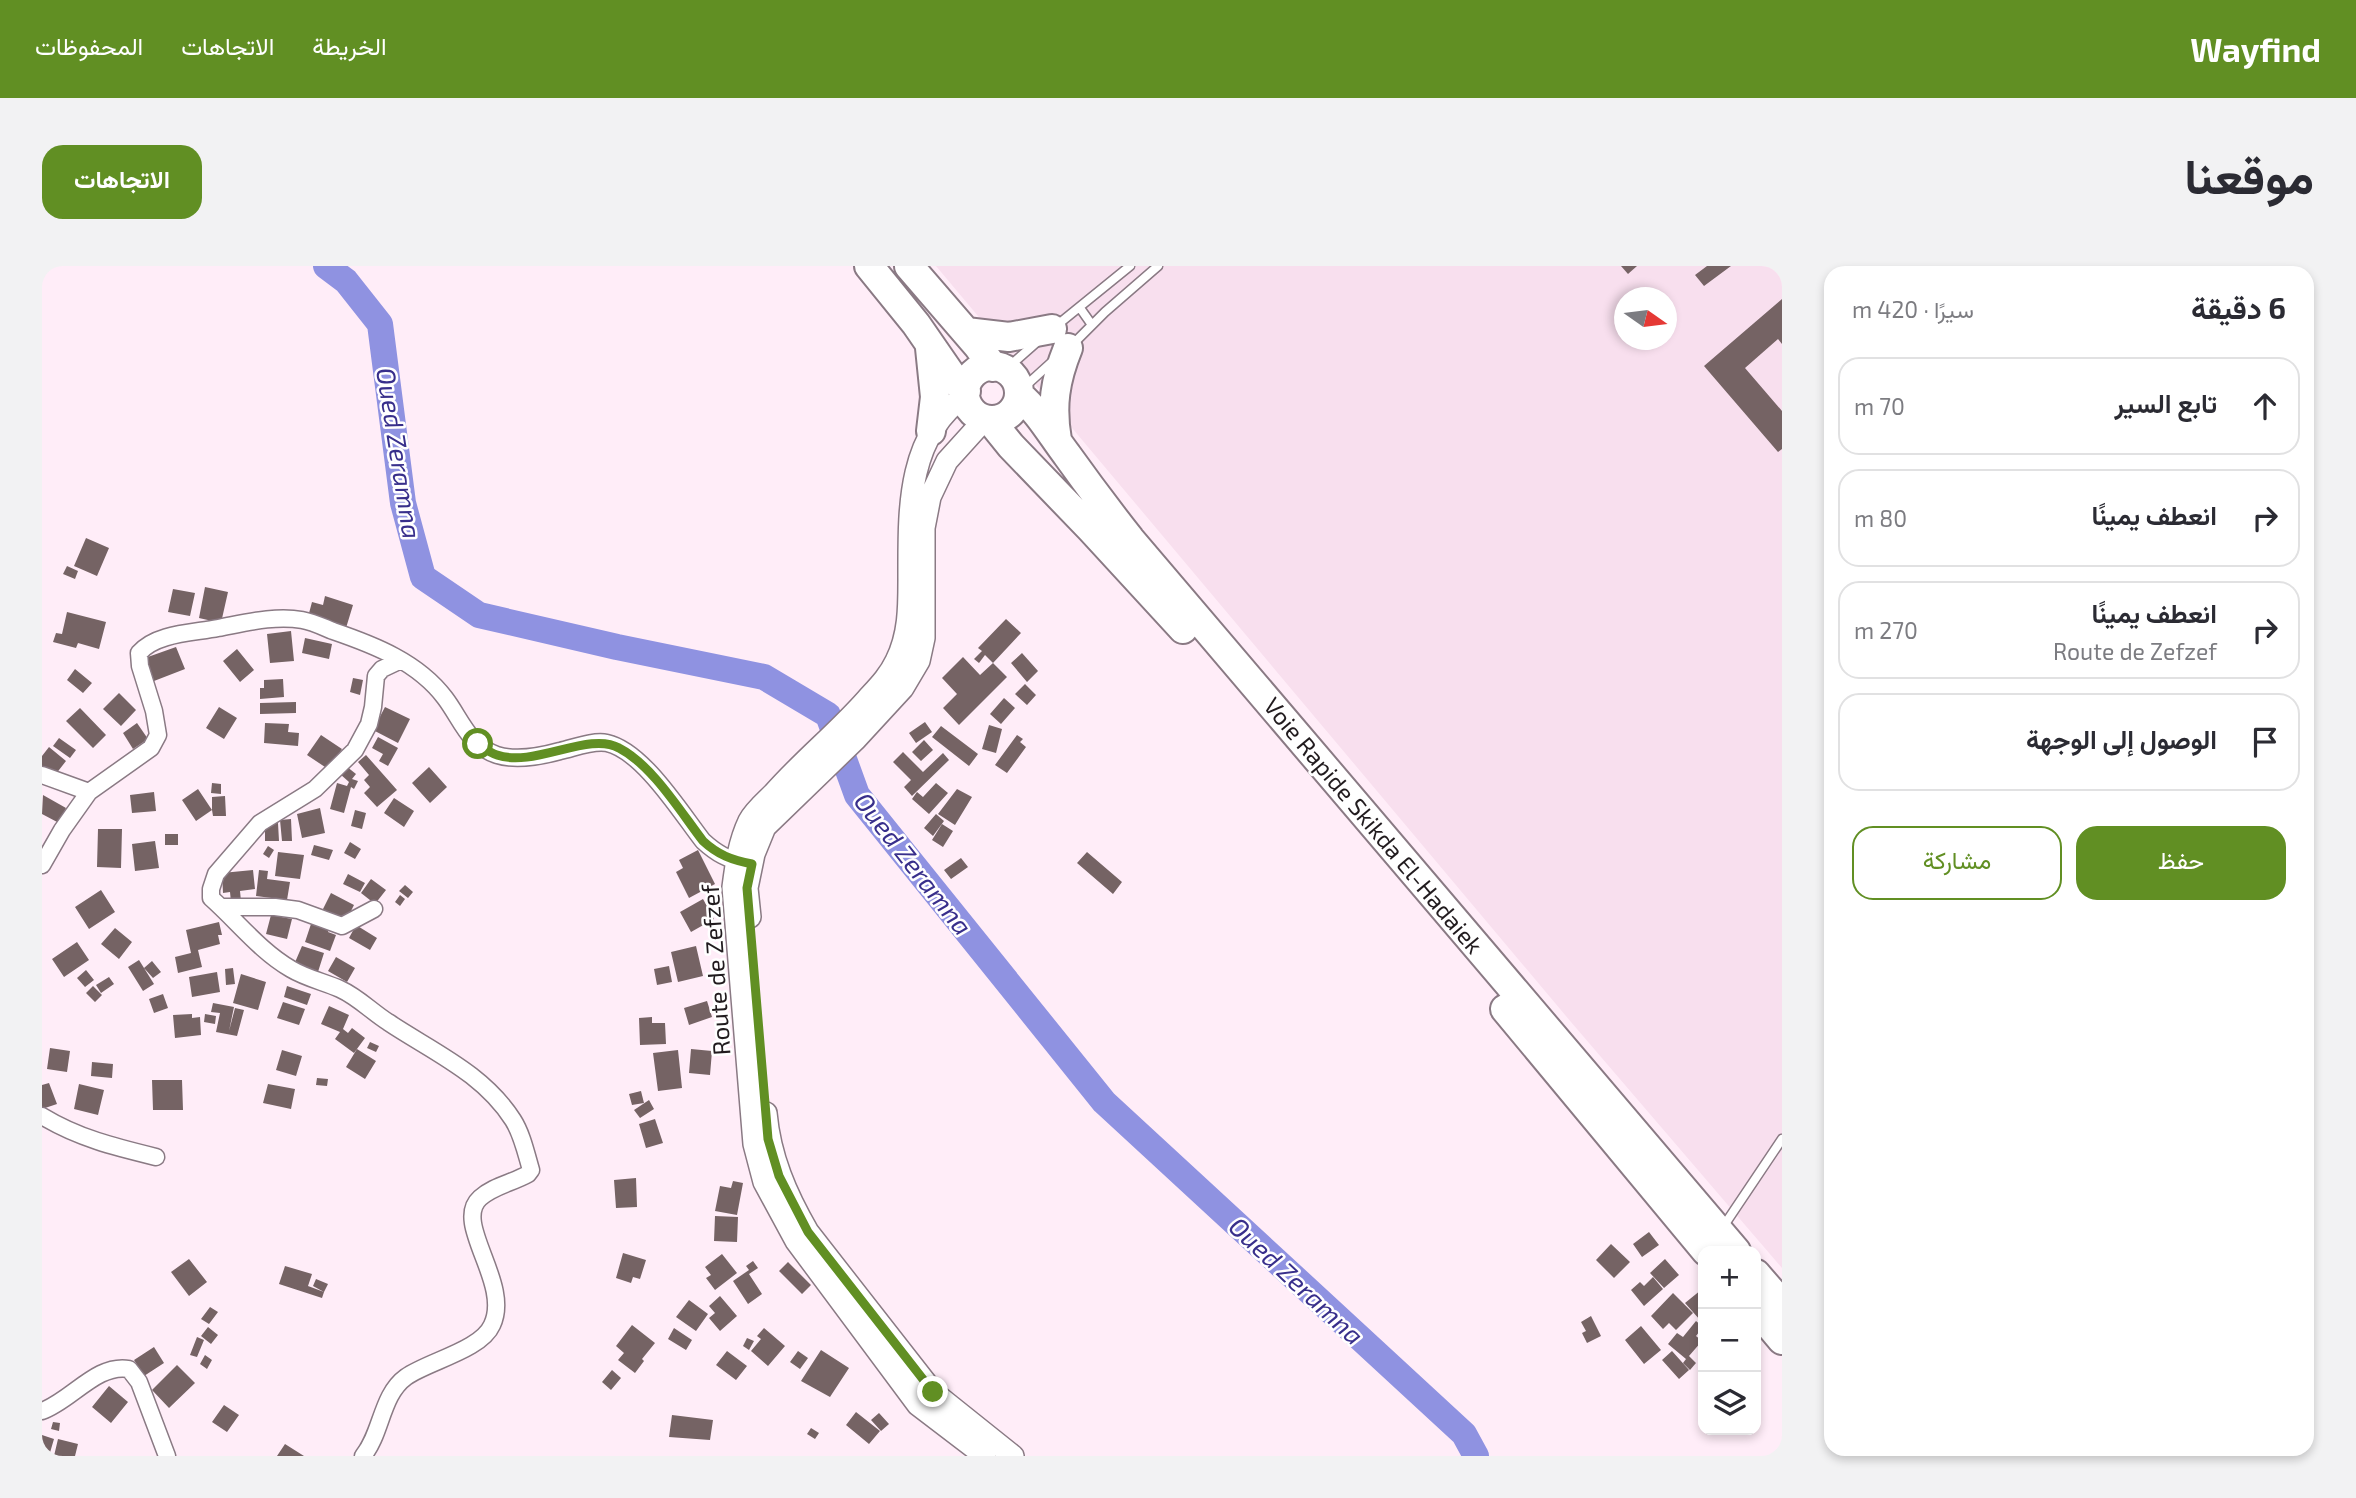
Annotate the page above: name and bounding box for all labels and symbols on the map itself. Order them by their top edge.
north arrow [1614,287,1677,350]
water label: Oued Zeramna [371,365,429,541]
street label: Voie Rapide Skikda El-Hadaiek [1258,691,1490,959]
route start [462,728,493,759]
water label: Oued Zeramna [849,785,979,941]
street label: Route de Zefzef [695,883,735,1056]
water label: Oued Zeramna [1223,1210,1371,1350]
route end [917,1376,948,1407]

